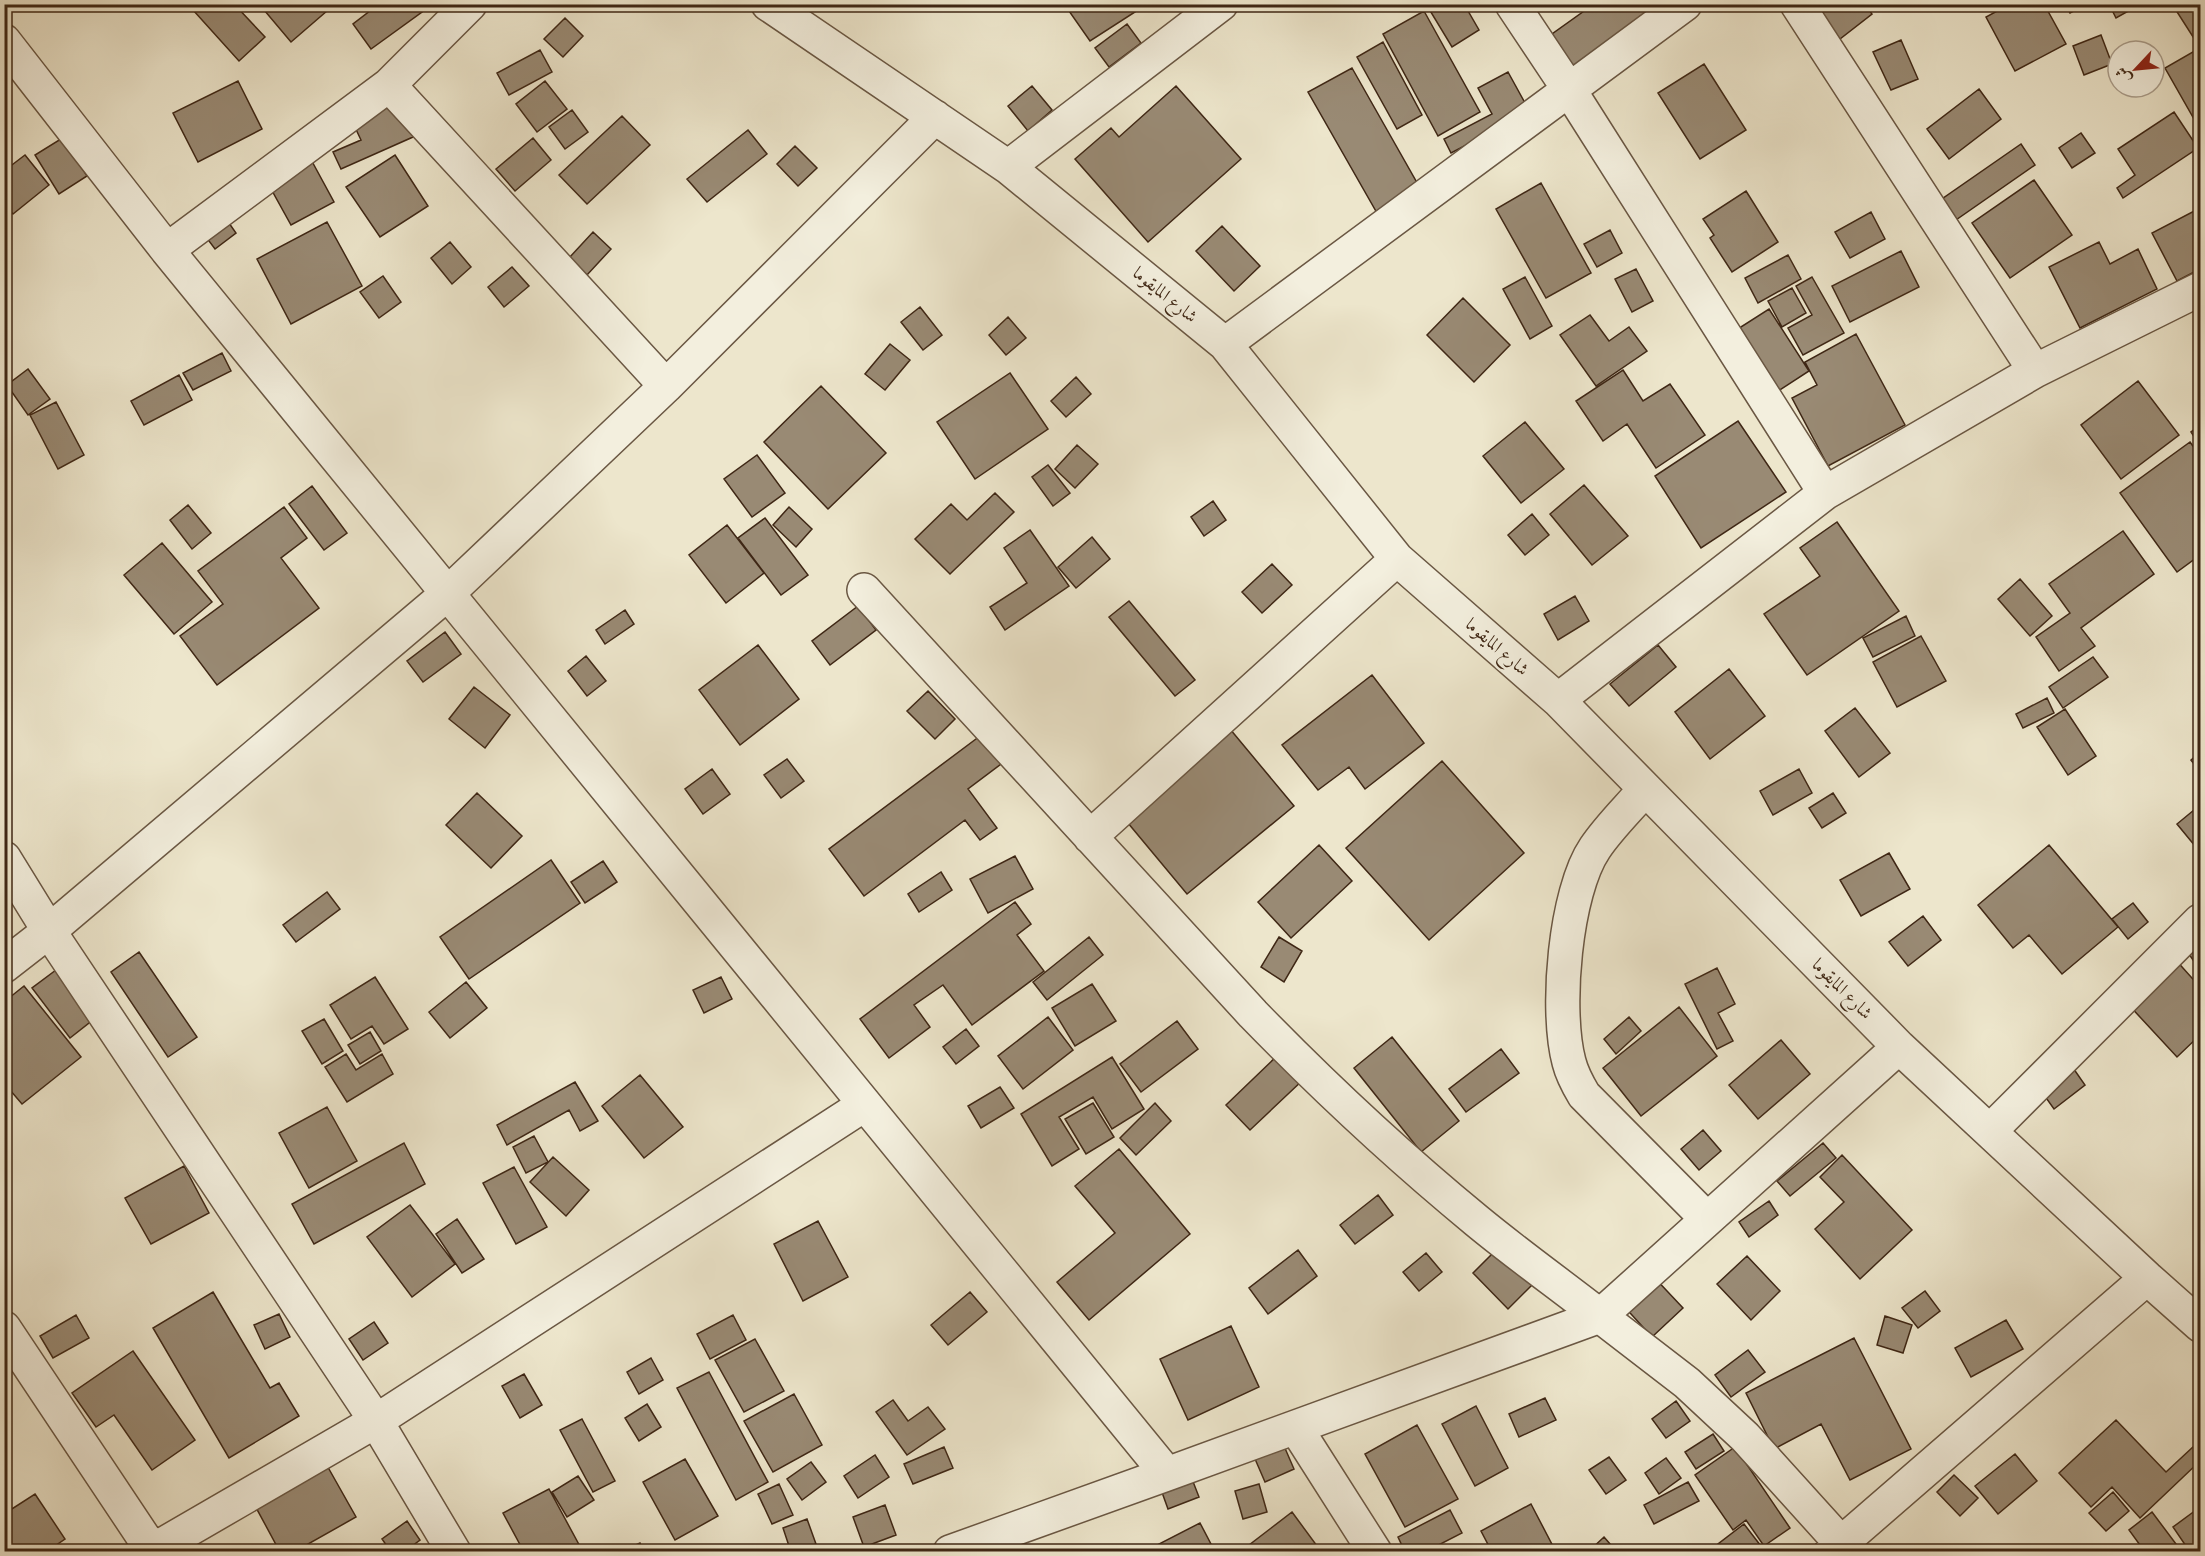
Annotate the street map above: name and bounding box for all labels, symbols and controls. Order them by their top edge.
north arrow [2106,39,2166,99]
text: ش [2111,64,2136,87]
street label: شارع المايقوما [1126,262,1202,331]
street label: شارع المايقوما [1458,613,1534,683]
street label: شارع المايقوما [1805,954,1877,1026]

